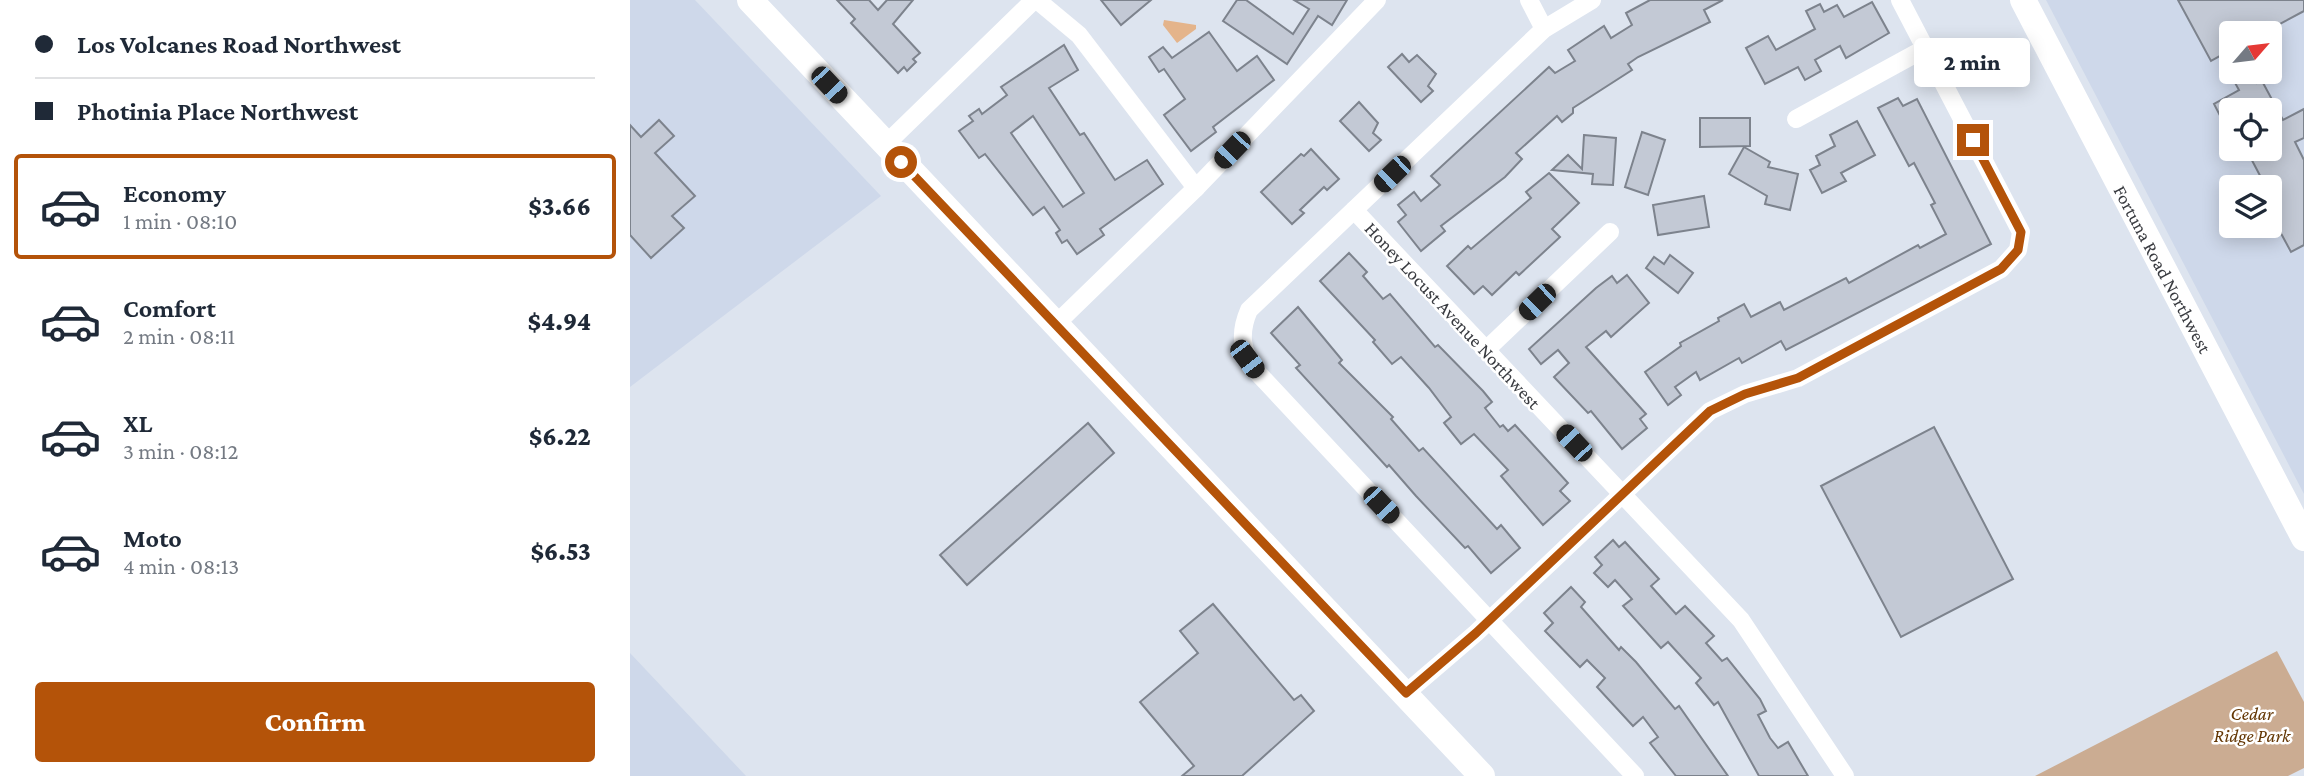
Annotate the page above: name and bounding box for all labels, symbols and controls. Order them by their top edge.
north arrow [2219,21,2282,84]
map controls [2219,21,2282,238]
text: Los Volcanes Road Northwest [77,30,401,59]
callout: 2 min [1915,38,2031,88]
text: 2 min [1944,49,2000,75]
car [807,62,852,108]
text: Photinia Place Northwest [77,97,358,126]
button: locate [2219,98,2282,161]
route end [1957,124,1989,156]
car [1210,128,1255,172]
route start [885,146,917,178]
car [1370,152,1415,196]
icon: car [39,175,102,238]
button: layers [2219,175,2282,238]
text: Economy [123,179,226,208]
street label: Fortuna Road Northwest [2109,182,2216,357]
text: $3.66 [528,192,591,221]
text: 1 min · 08:10 [123,208,237,234]
street label: Honey Locust Avenue Northwest [1361,218,1545,413]
car [1515,280,1560,324]
icon: car [39,290,102,353]
text: Comfort [123,294,216,323]
text: $4.94 [528,307,591,336]
text: 2 min · 08:11 [123,323,235,349]
car [1226,336,1269,382]
icon: car [39,405,102,468]
text: XL [123,409,152,438]
car [1552,420,1597,466]
text: $6.22 [529,422,591,451]
text: 3 min · 08:12 [123,438,238,464]
car [1359,482,1404,528]
icon: car [39,520,102,583]
text: Moto [123,524,182,553]
text: $6.53 [530,537,591,566]
text: 4 min · 08:13 [123,553,239,579]
button: Confirm [35,682,595,762]
park label: Cedar Ridge Park [2214,703,2291,746]

